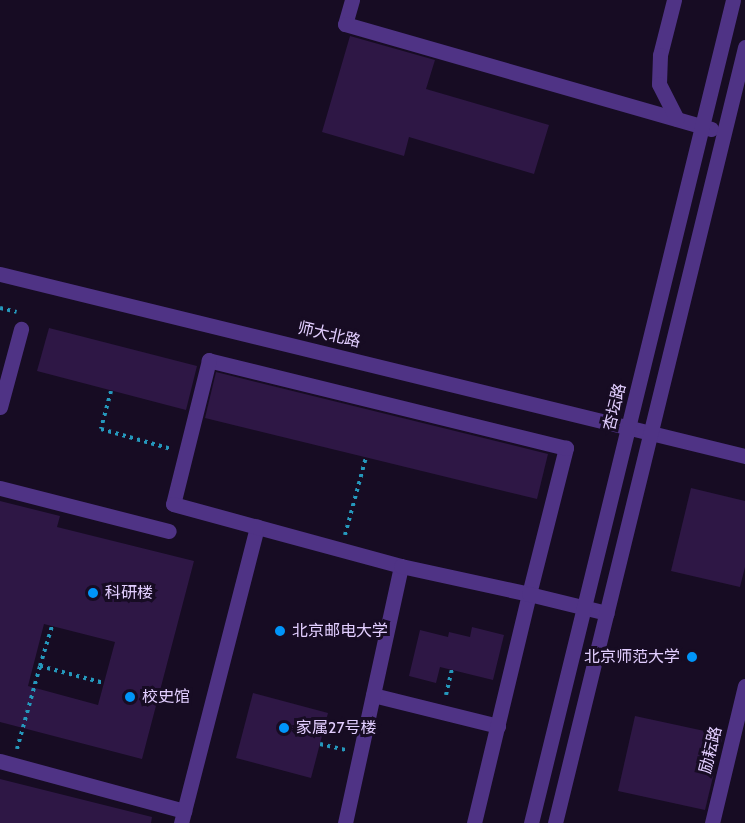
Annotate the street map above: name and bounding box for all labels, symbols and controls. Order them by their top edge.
street label: 师大北路 [296,318,362,352]
street label: 杏坛路 [600,381,630,433]
place label: 科研楼 [105,583,153,603]
marker: 科研楼 [86,586,100,600]
place label: 北京邮电大学 [292,621,388,641]
marker: 北京邮电大学 [273,624,287,638]
place label: 北京师范大学 [584,647,680,667]
marker: 北京师范大学 [685,650,699,664]
place label: 校史馆 [142,687,190,707]
marker: 校史馆 [123,690,137,704]
place label: 家属27号楼 [296,718,376,738]
marker: 家属27号楼 [277,721,291,735]
street label: 励耘路 [696,724,726,776]

